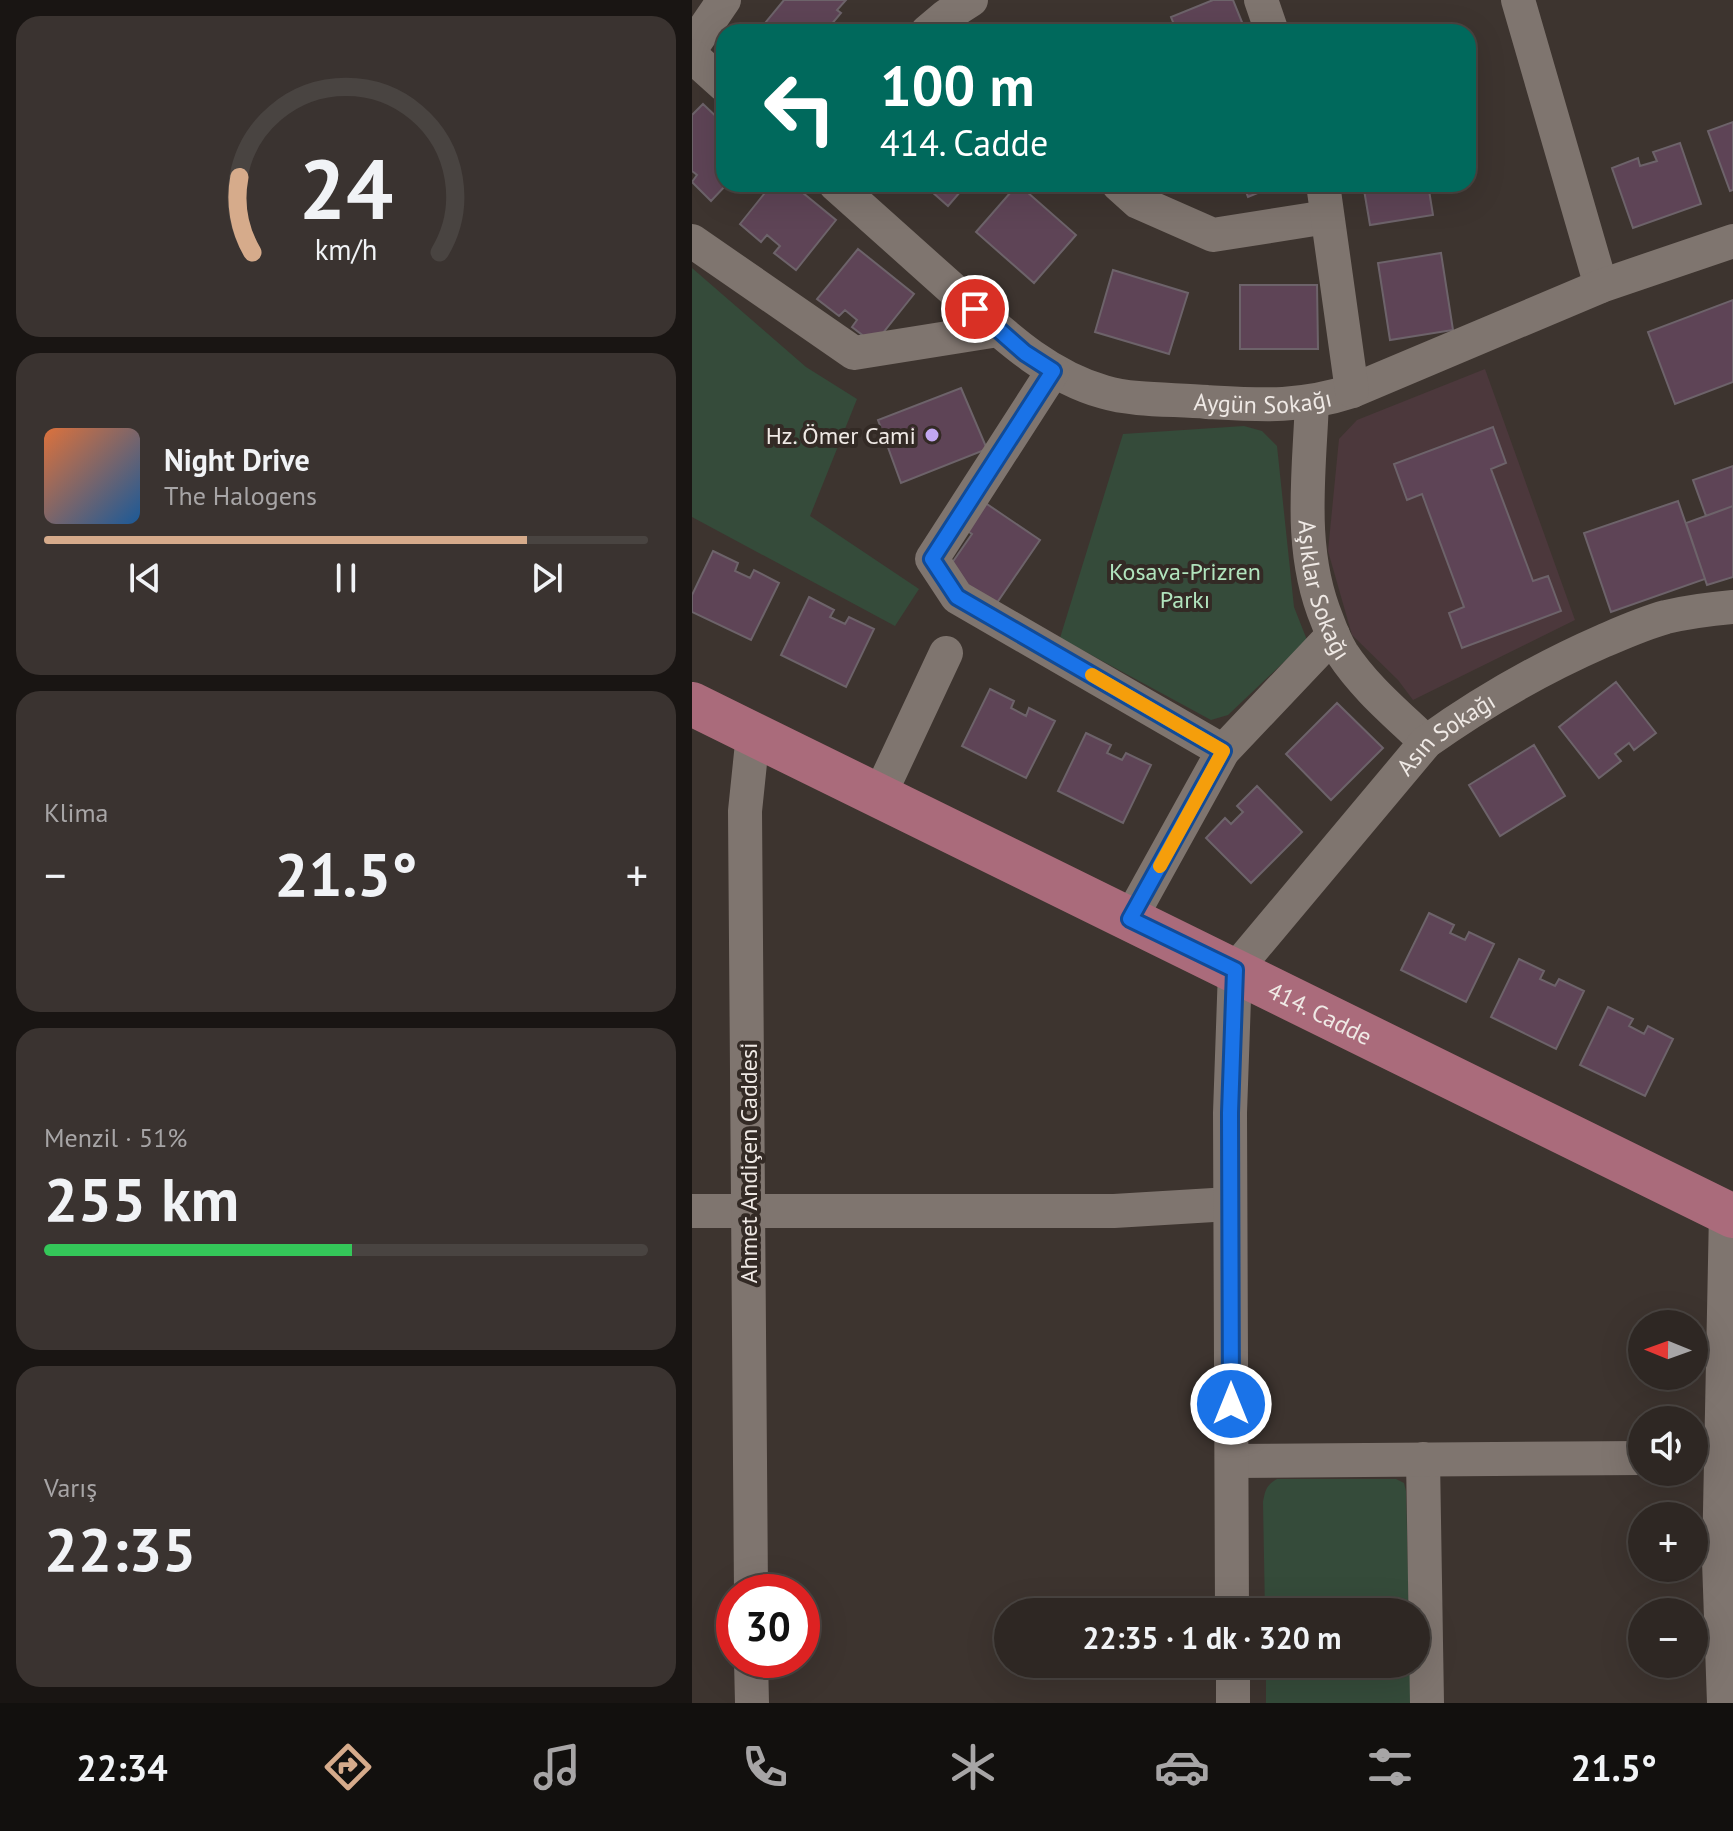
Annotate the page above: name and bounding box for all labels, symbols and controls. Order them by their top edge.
text: 100 m [880,49,1035,121]
icon: left [748,56,852,160]
text: 414. Cadde [880,119,1048,166]
text: 24 [299,133,393,241]
text: km/h [315,231,377,268]
pin [941,275,1009,343]
icon: arrive [953,287,997,331]
street label: Aygün Sokağı [1193,382,1334,420]
place label: Hz. Ömer Cami [766,420,916,451]
marker: Hz. Ömer Cami [923,426,941,444]
text: Night Drive [164,440,310,479]
text: The Halogens [164,479,317,512]
street label: Aşıklar Sokağı [1292,519,1358,666]
icon: previous [123,556,167,600]
icon: pause [324,556,368,600]
icon: next [525,556,569,600]
park label: Kosava-Prizren Parkı [1109,556,1261,615]
street label: Asın Sokağı [1389,685,1501,782]
text: Klima [44,796,108,829]
text: 21.5° [274,835,418,913]
text: − [44,846,66,903]
text: + [626,846,648,903]
street label: 414. Cadde [1263,974,1377,1052]
street label: Ahmet Andiçen Caddesi [733,1043,764,1283]
text: Menzil · 51% [44,1121,187,1154]
text: 255 km [44,1160,239,1238]
north arrow [1628,1310,1708,1390]
map controls [1628,1310,1708,1678]
position arrow [1189,1362,1273,1446]
button: sound [1628,1406,1708,1486]
text: Varış [44,1471,97,1504]
button: + [1628,1502,1708,1582]
text: 22:35 [44,1510,196,1588]
speed limit sign: 30 [716,1574,820,1678]
button: − [1628,1598,1708,1678]
text: 22:35 · 1 dk · 320 m [1082,1618,1342,1657]
icon: directions [320,1739,376,1795]
icon: music [529,1739,585,1795]
icon: phone [737,1739,793,1795]
icon: climate [945,1739,1001,1795]
icon: car [1154,1739,1210,1795]
icon: filters [1362,1739,1418,1795]
text: 22:34 [76,1744,168,1791]
text: 21.5° [1571,1744,1657,1791]

